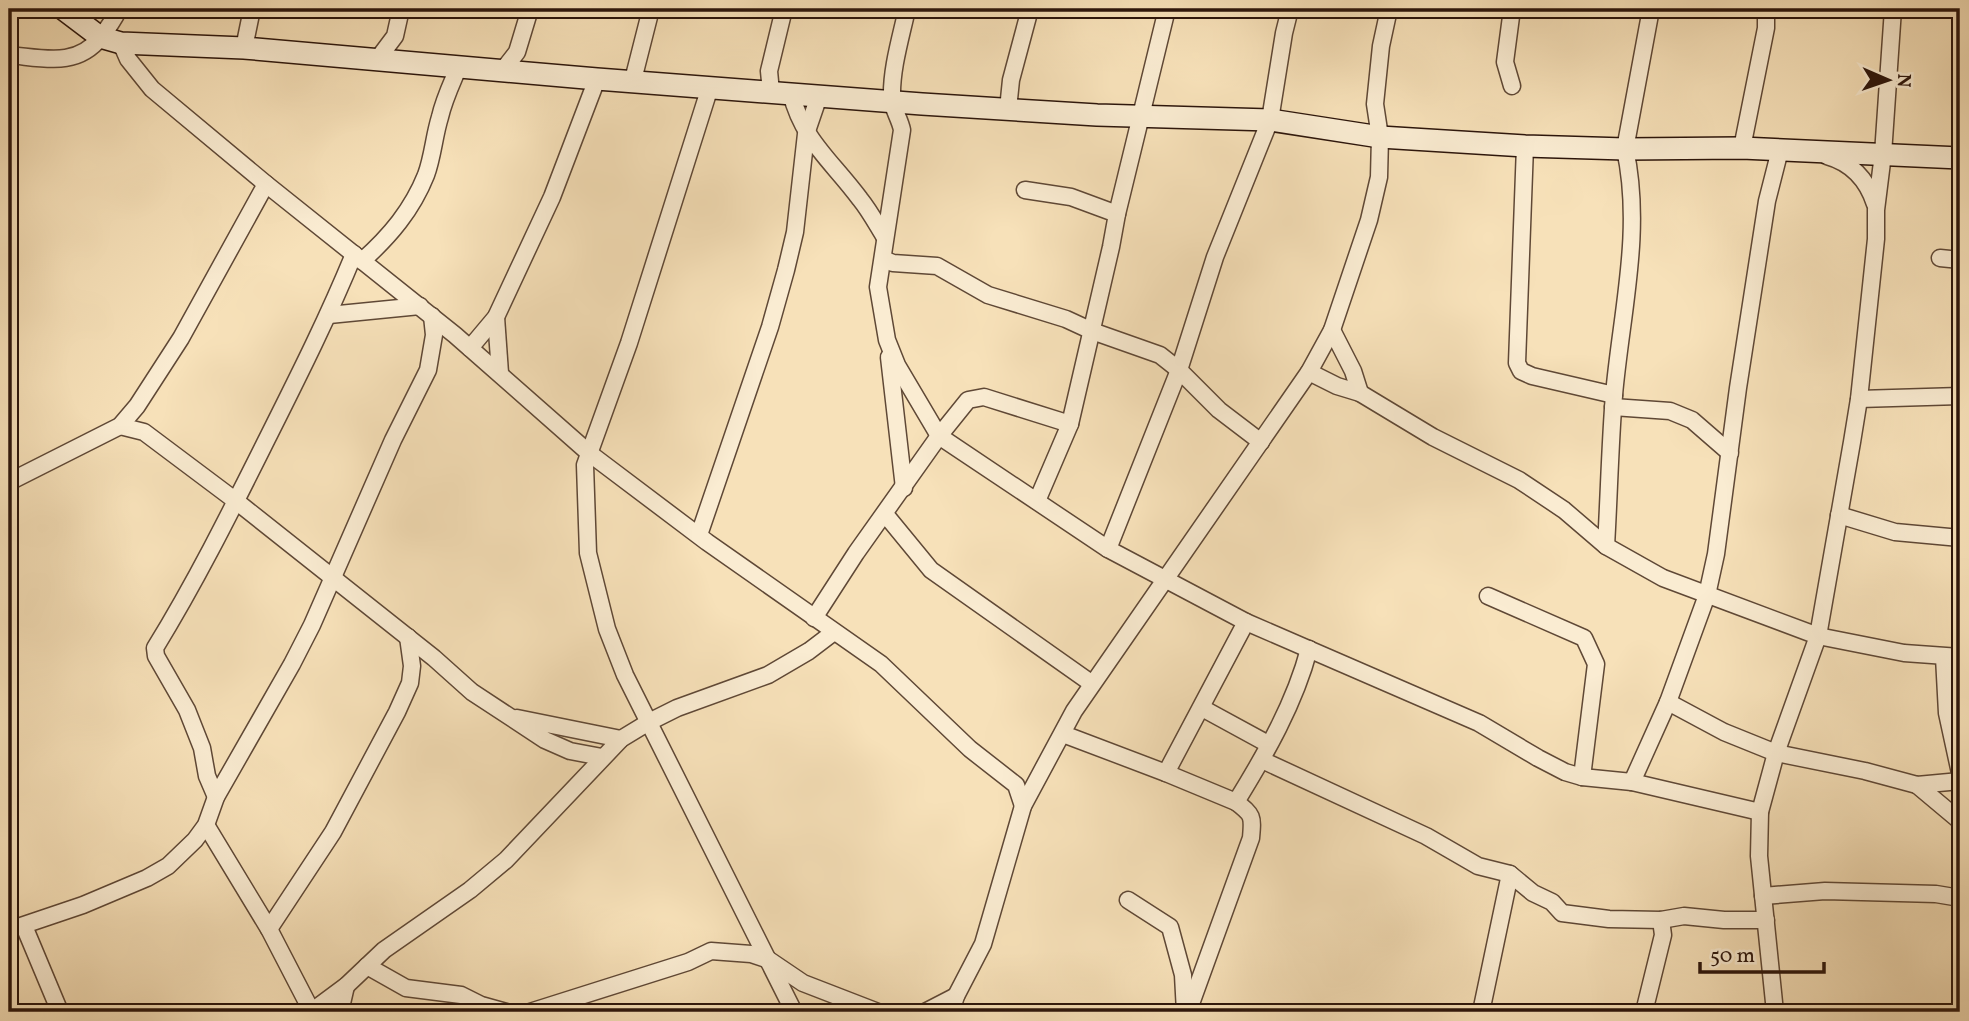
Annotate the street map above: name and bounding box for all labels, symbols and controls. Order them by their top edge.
north arrow [1854,46,1924,116]
text: N [1890,73,1916,88]
scale bar [1700,930,1824,974]
text: 50 m [1710,942,1755,971]

